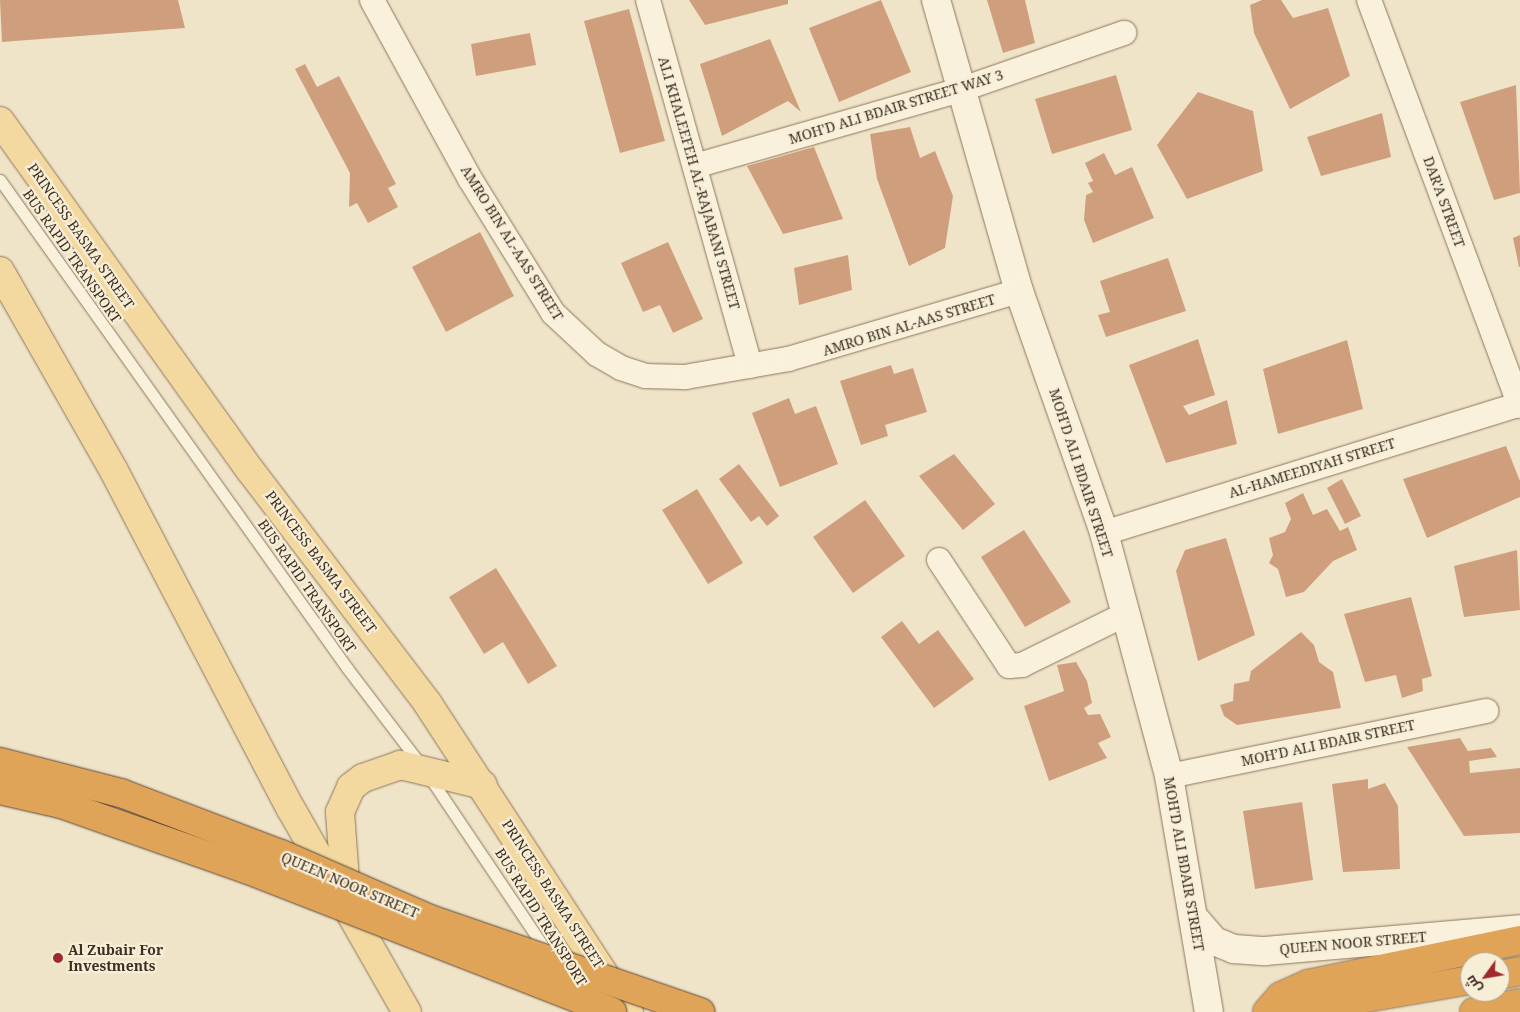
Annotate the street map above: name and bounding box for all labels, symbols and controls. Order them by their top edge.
street label: ALI KHALEEFEH AL-RAJABANI STREET [655,55,743,311]
street label: MOH'D ALI BDAIR STREET WAY 3 [787,66,1005,148]
street label: DAR'A STREET [1420,154,1468,250]
street label: PRINCESS BASMA STREET [24,160,138,312]
street label: AMRO BIN AL-AAS STREET [457,162,567,324]
street label: BUS RAPID TRANSPORT [19,186,125,326]
street label: AMRO BIN AL-AAS STREET [821,291,997,359]
street label: MOH'D ALI BDAIR STREET [1046,386,1116,560]
street label: AL-HAMEEDIYAH STREET [1227,435,1397,501]
street label: PRINCESS BASMA STREET [262,488,380,636]
street label: BUS RAPID TRANSPORT [254,516,360,656]
street label: MOH’D ALI BDAIR STREET [1240,716,1416,770]
street label: MOH'D ALI BDAIR STREET [1160,775,1208,953]
street label: PRINCESS BASMA STREET [499,817,607,971]
street label: BUS RAPID TRANSPORT [492,845,590,989]
street label: QUEEN NOOR STREET [279,848,421,922]
street label: QUEEN NOOR STREET [1279,928,1427,958]
place label: Al Zubair For Investments [68,942,163,974]
marker: Al Zubair For Investments [52,952,64,964]
north arrow [1460,952,1510,1002]
text: ش [1460,972,1486,997]

